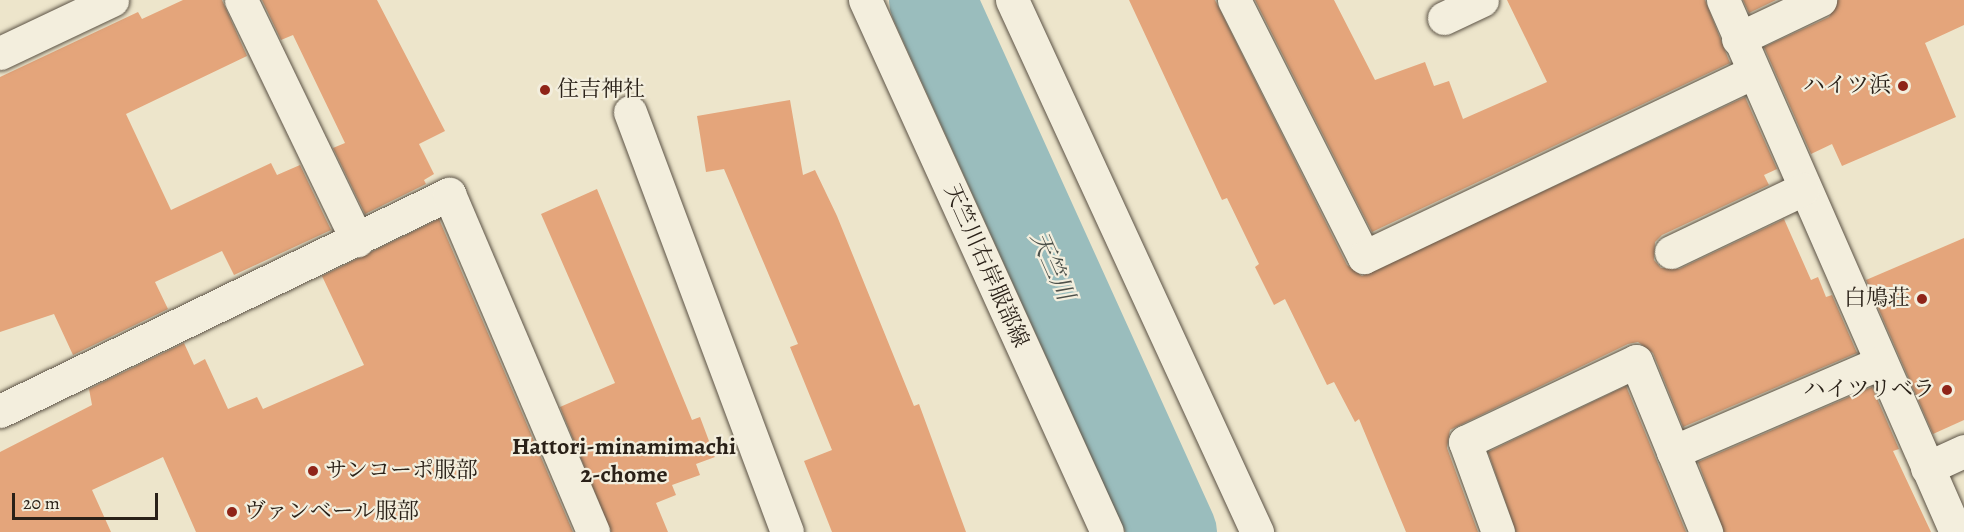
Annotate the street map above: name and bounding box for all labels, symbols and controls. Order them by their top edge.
place label: ハイツ浜 [1803,73,1891,99]
place label: 住吉神社 [557,77,645,103]
marker: ハイツ浜 [1896,79,1910,93]
marker: 住吉神社 [538,83,552,97]
street label: 天竺川右岸服部線 [938,180,1034,352]
water label: 天竺川 [1024,227,1080,305]
place label: 白鳩荘 [1844,286,1910,312]
marker: 白鳩荘 [1915,292,1929,306]
place label: ハイツリベラ [1803,377,1935,403]
marker: ハイツリベラ [1940,383,1954,397]
district label: Hattori-minamimachi 2-chome [512,433,736,489]
place label: サンコーポ服部 [325,458,479,484]
marker: サンコーポ服部 [306,464,320,478]
scale bar [15,481,160,519]
text: 20 m [23,491,60,515]
place label: ヴァンベール服部 [244,499,420,525]
marker: ヴァンベール服部 [225,505,239,519]

